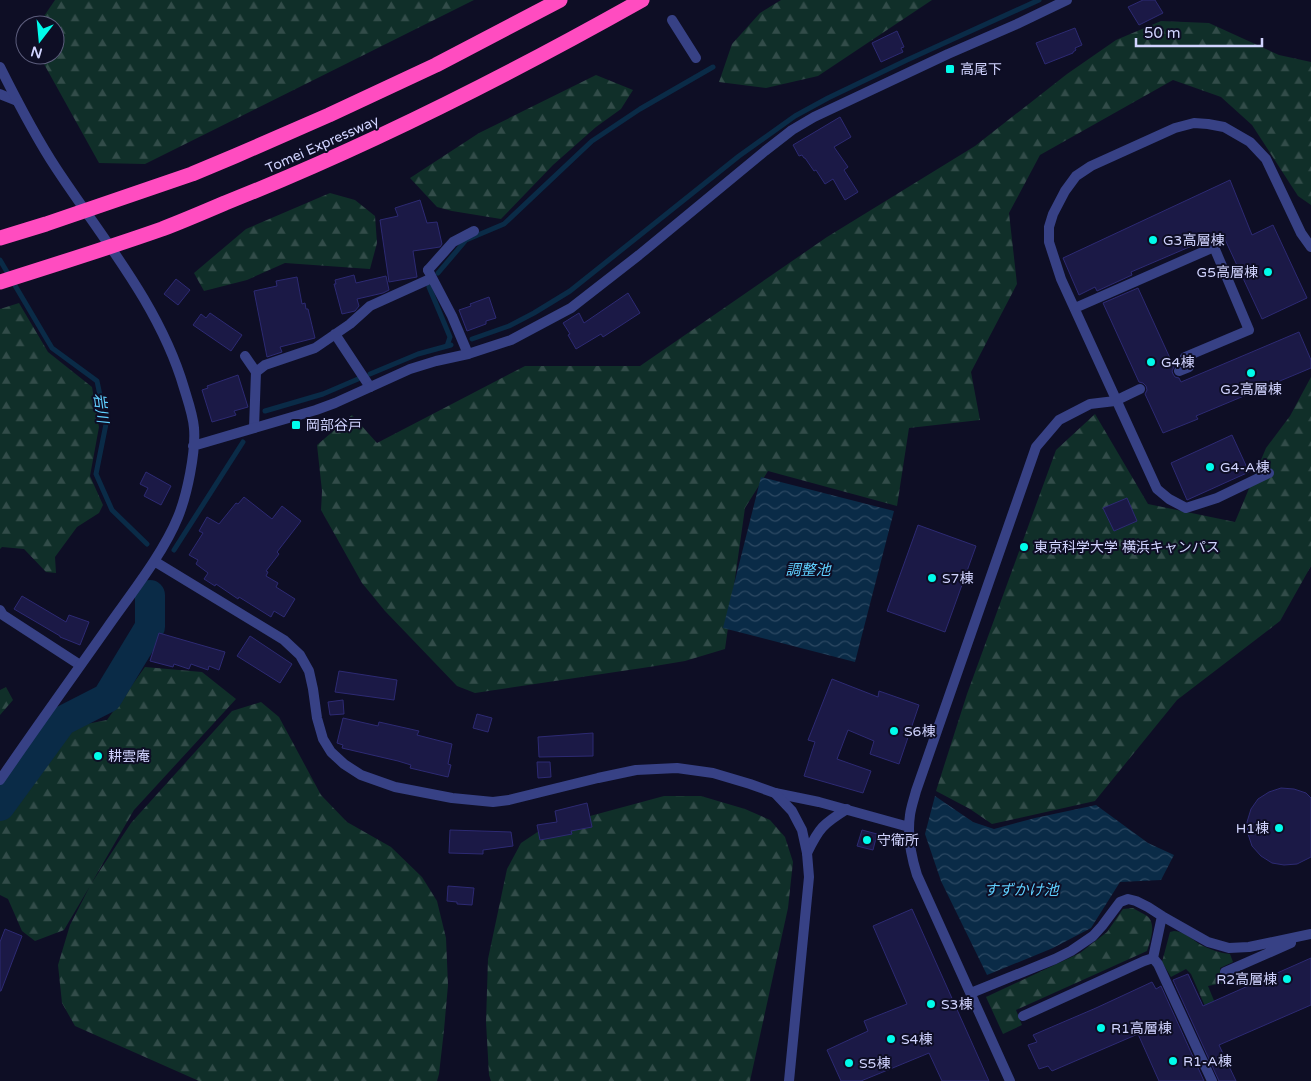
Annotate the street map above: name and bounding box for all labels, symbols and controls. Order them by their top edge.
north arrow [15,15,65,65]
scale bar [1136,15,1262,47]
text: 50 m [1144,24,1181,42]
text: N [29,42,44,62]
place label: 高尾下 [960,61,1002,78]
marker: 高尾下 [944,63,956,75]
street label: Tomei Expressway [263,112,382,177]
place label: G3高層棟 [1163,232,1224,249]
marker: G3高層棟 [1147,234,1159,246]
place label: G5高層棟 [1197,264,1258,281]
marker: G5高層棟 [1262,266,1274,278]
place label: G4棟 [1161,354,1194,371]
marker: G4棟 [1145,356,1157,368]
marker: G2高層棟 [1245,367,1257,379]
place label: G2高層棟 [1220,381,1282,398]
water label: 岩川 [90,392,112,426]
place label: 岡部谷戸 [306,417,362,434]
marker: 岡部谷戸 [290,419,302,431]
place label: G4-A棟 [1220,459,1270,476]
marker: G4-A棟 [1204,461,1216,473]
place label: 東京科学大学 横浜キャンパス [1034,539,1220,556]
marker: 東京科学大学 横浜キャンパス [1018,541,1030,553]
water label: 調整池 [785,561,832,579]
place label: S7棟 [942,570,973,587]
marker: S7棟 [926,572,938,584]
place label: S6棟 [904,723,935,740]
marker: S6棟 [888,725,900,737]
place label: 耕雲庵 [108,748,150,765]
marker: 耕雲庵 [92,750,104,762]
place label: H1棟 [1236,820,1269,837]
marker: H1棟 [1273,822,1285,834]
place label: 守衛所 [877,832,919,849]
marker: 守衛所 [861,834,873,846]
water label: すずかけ池 [983,881,1060,899]
place label: R2高層棟 [1216,971,1277,988]
marker: R2高層棟 [1281,973,1293,985]
place label: S3棟 [941,996,972,1013]
marker: S3棟 [925,998,937,1010]
place label: R1高層棟 [1111,1020,1172,1037]
marker: R1高層棟 [1095,1022,1107,1034]
place label: S4棟 [901,1031,932,1048]
marker: S4棟 [885,1033,897,1045]
place label: R1-A棟 [1183,1053,1232,1070]
place label: S5棟 [859,1055,890,1072]
marker: R1-A棟 [1167,1055,1179,1067]
marker: S5棟 [843,1057,855,1069]

